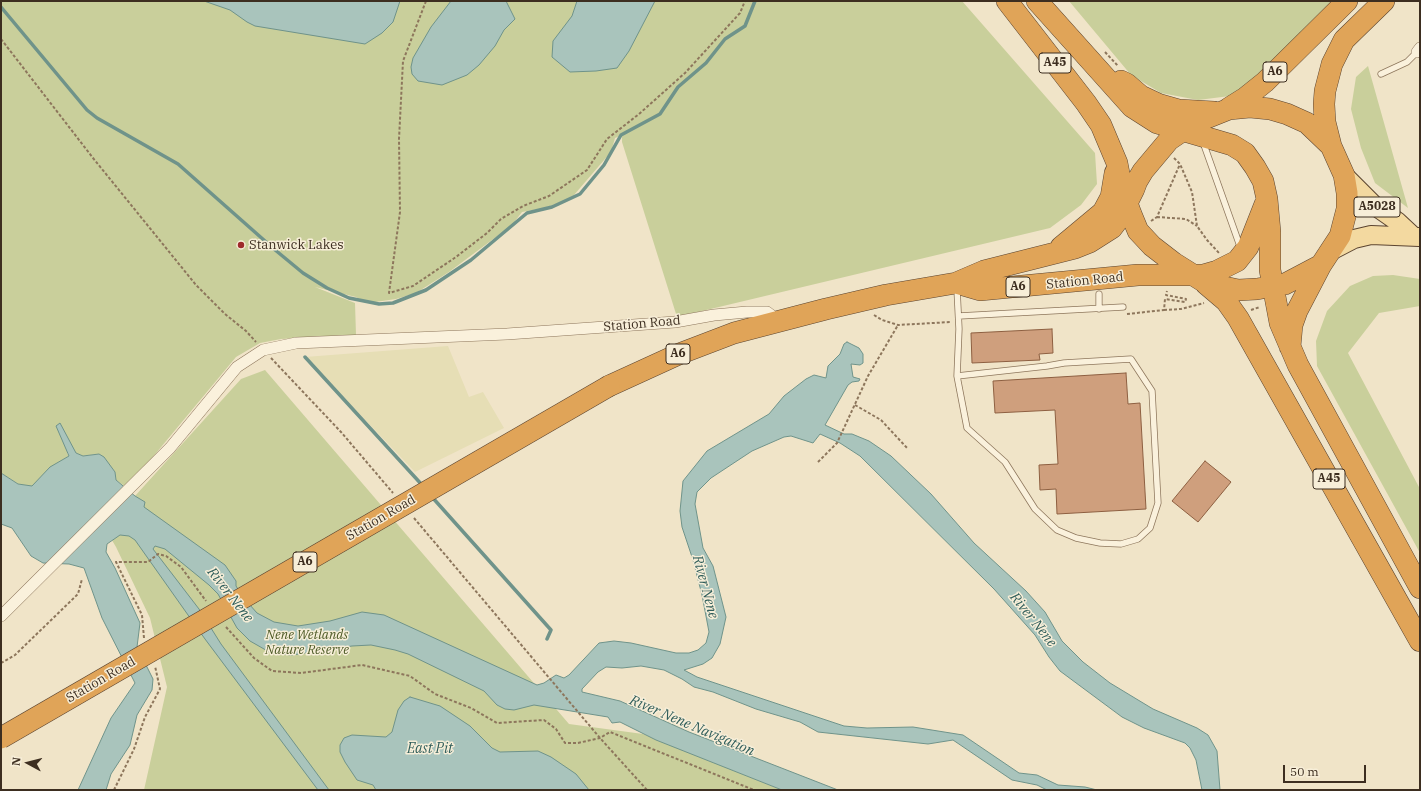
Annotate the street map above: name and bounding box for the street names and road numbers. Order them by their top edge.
road number: A45 [1039,53,1071,73]
road number: A6 [1263,62,1287,82]
road number: A5028 [1354,197,1400,217]
street label: Station Road [1046,269,1124,293]
road number: A6 [1006,277,1030,297]
street label: Station Road [603,313,681,335]
road number: A6 [666,344,690,364]
road number: A45 [1313,469,1345,489]
street label: Station Road [344,492,418,544]
road number: A6 [293,552,317,572]
street label: Station Road [64,654,138,706]

